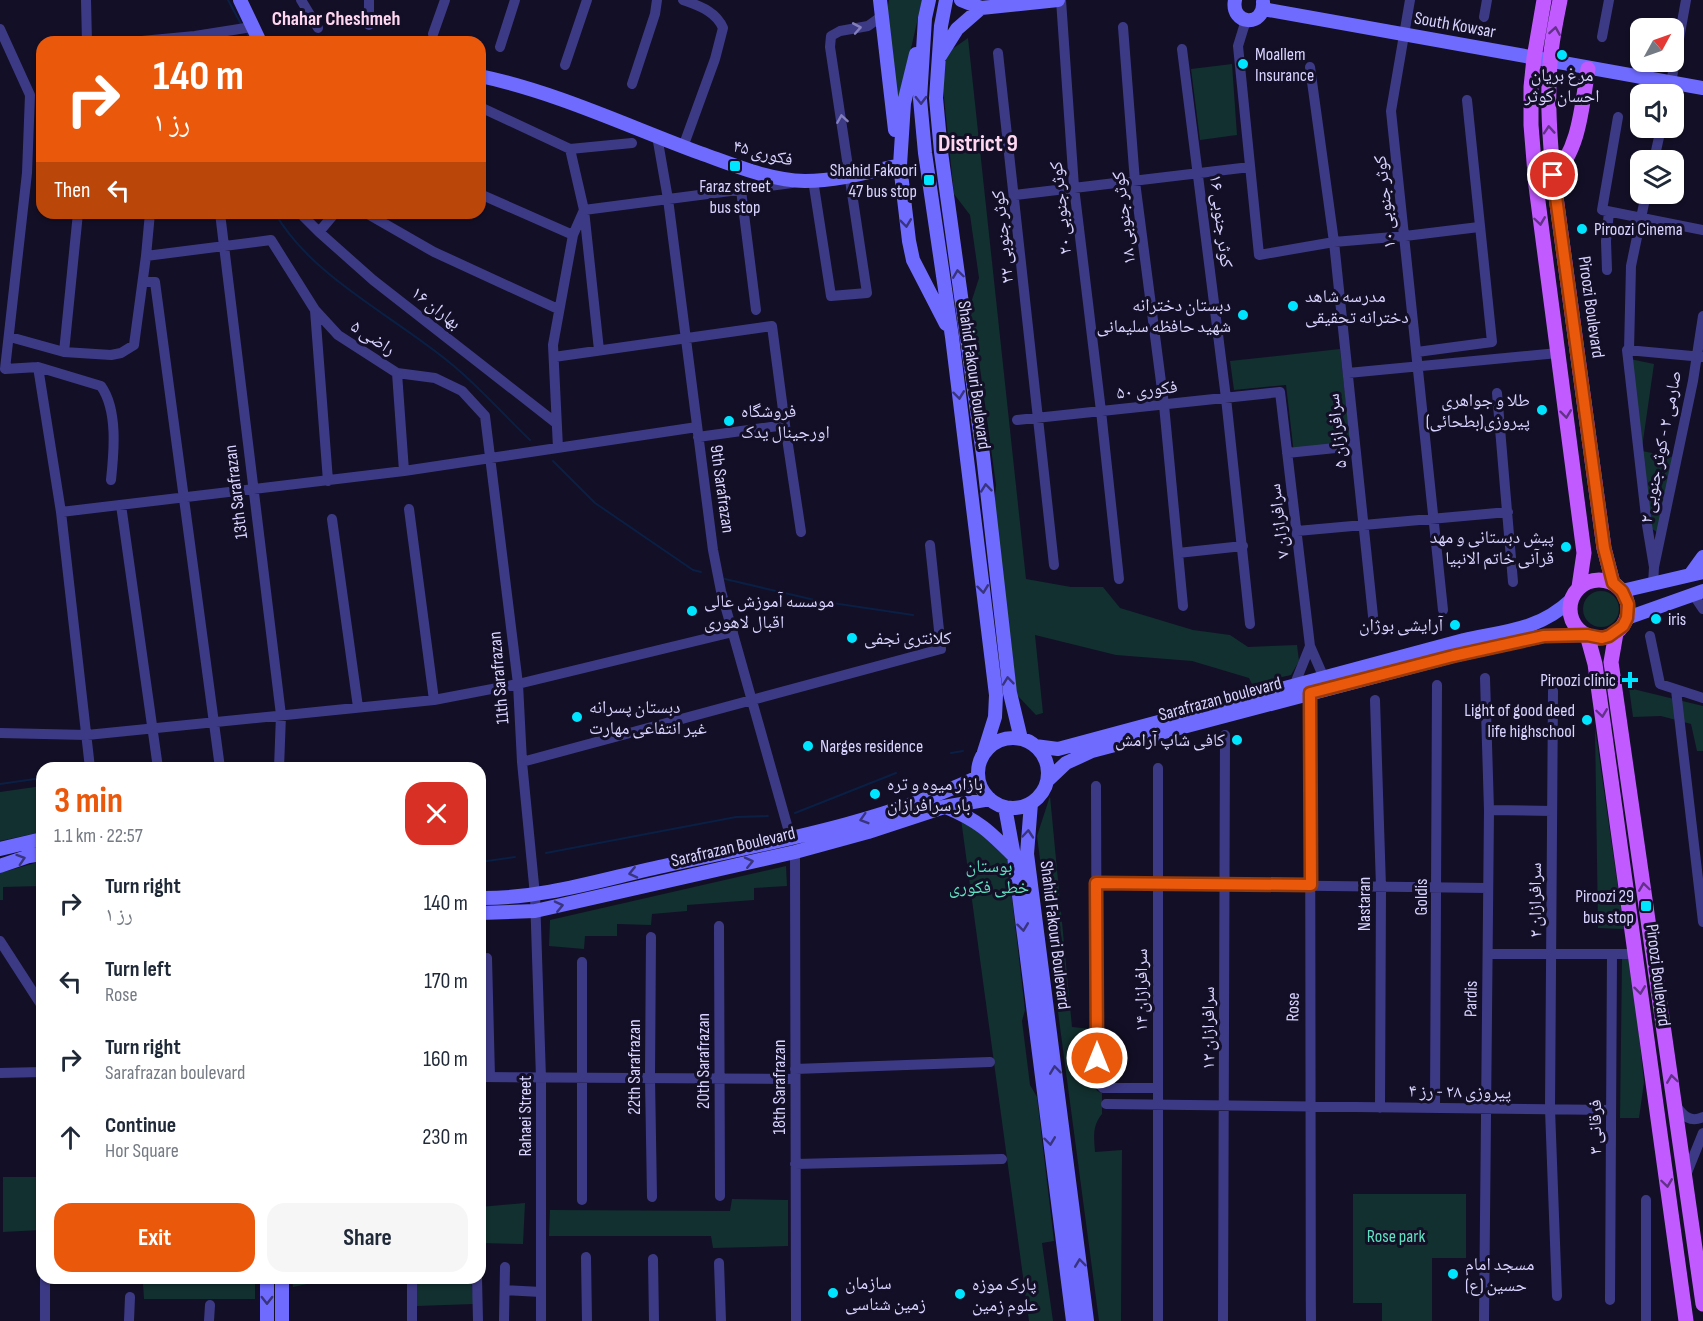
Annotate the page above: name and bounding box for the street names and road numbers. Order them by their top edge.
street label: South Kowsar [1413,7,1497,43]
street label: فکوری ۴۵ [731,135,795,171]
street label: کوثر جنوبی ۱۰ [1370,154,1400,250]
street label: کوثر جنوبی ۲۰ [1046,160,1076,256]
street label: کوثر جنوبی ۱۸ [1108,170,1140,266]
street label: کوثر جنوبی ۱۶ [1205,173,1237,269]
street label: کوثر جنوبی ۲۲ [988,189,1018,285]
street label: Piroozi Boulevard [1573,255,1609,359]
street label: بهاران ۱۶ [407,282,465,334]
street label: Shahid Fakouri Boulevard [953,299,995,451]
street label: راضی ۵ [347,316,399,360]
street label: صارمی ۲ - کوثر جنوبی ۲ [1636,369,1686,525]
street label: فکوری ۵۰ [1115,376,1179,404]
street label: سرافرازان ۵ [1323,392,1351,470]
street label: 13th Sarafrazan [220,444,252,540]
street label: 9th Sarafrazan [705,444,739,534]
street label: سرافرازان ۷ [1264,482,1294,560]
street label: 11th Sarafrazan [484,631,514,725]
street label: Sarafrazan boulevard [1156,673,1284,725]
street label: Sarafrazan Boulevard [669,822,797,872]
street label: Shahid Fakouri Boulevard [1035,859,1075,1011]
street label: سرافرازان ۲ [1525,862,1546,938]
street label: Nastaran [1354,877,1375,931]
street label: Goldis [1411,878,1432,916]
street label: Piroozi Boulevard [1641,923,1675,1027]
street label: سرافرازان ۱۴ [1131,948,1152,1032]
street label: Pardis [1460,981,1482,1017]
street label: سرافرازان ۱۲ [1198,986,1219,1070]
street label: Rose [1282,992,1304,1022]
street label: 20th Sarafrazan [693,1013,714,1109]
street label: 22th Sarafrazan [624,1019,645,1115]
street label: 18th Sarafrazan [769,1040,790,1134]
street label: Rahaei Street [515,1075,536,1157]
street label: پیروزی ۲۸ - رز ۴ [1408,1081,1512,1104]
street label: فرقانی ۳ [1585,1099,1606,1155]

